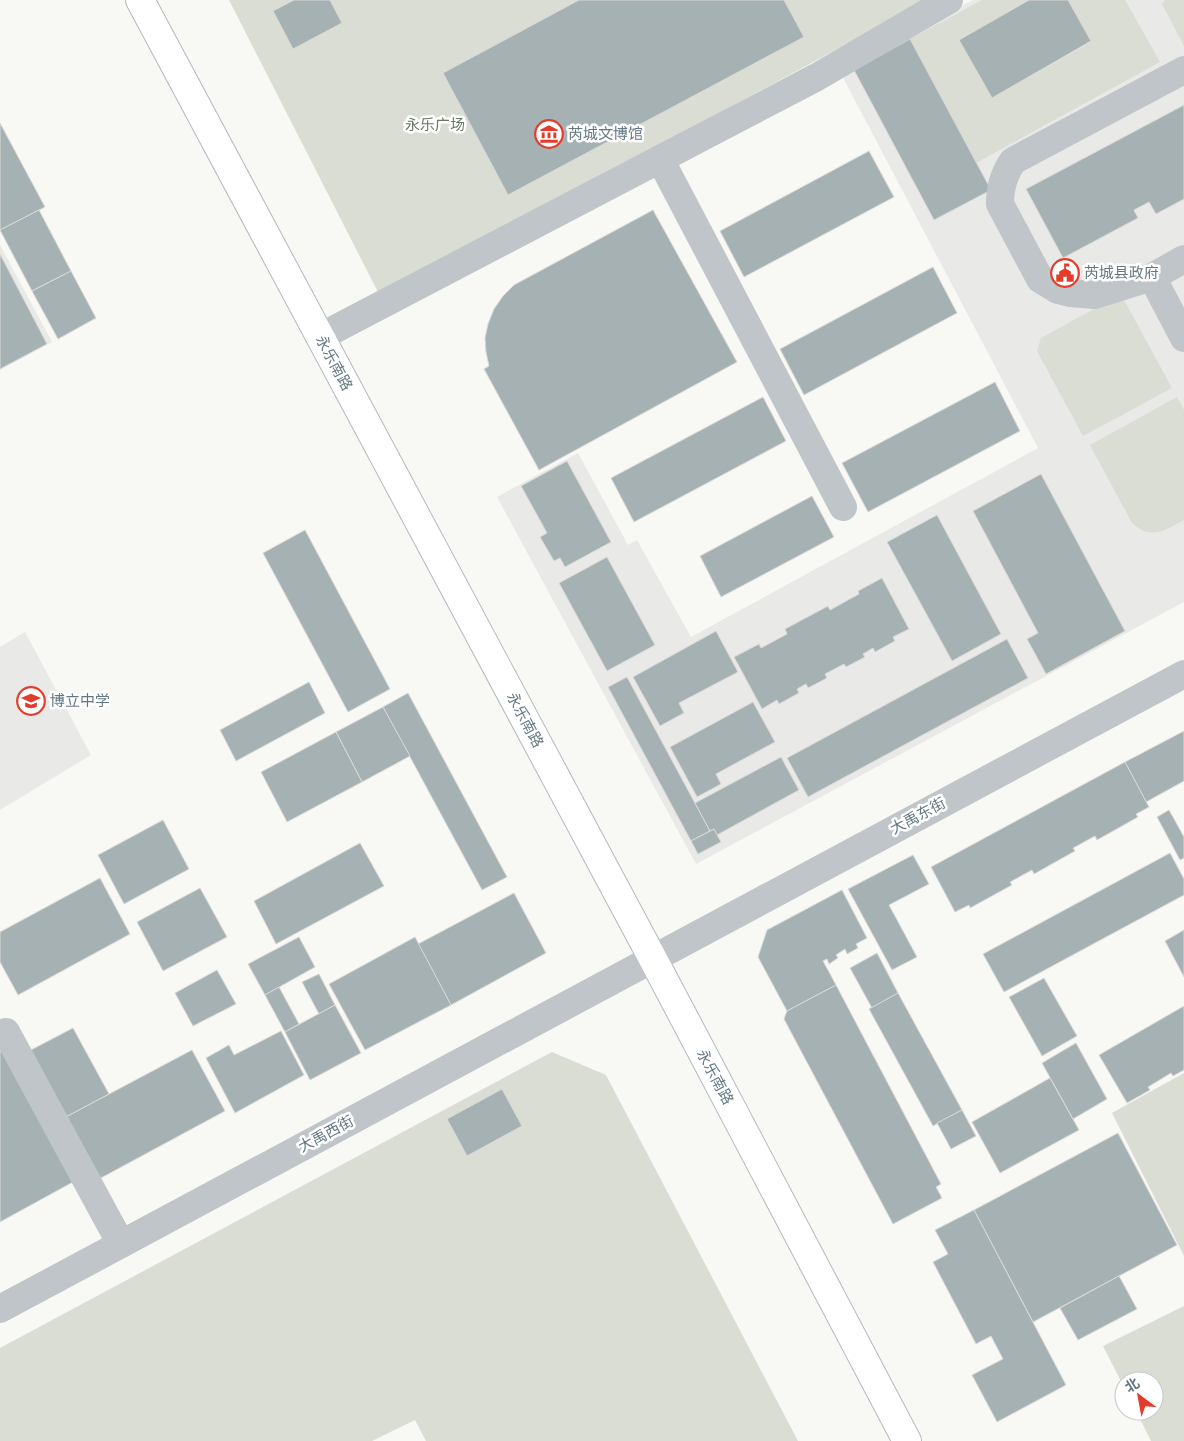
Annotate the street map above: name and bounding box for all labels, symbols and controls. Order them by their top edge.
park label: 永乐广场 [405,115,465,134]
museum icon: 芮城文博馆 [534,119,564,149]
place label: 芮城文博馆 [568,124,643,143]
public building icon: 芮城县政府 [1050,258,1080,288]
place label: 芮城县政府 [1084,263,1159,282]
street label: 永乐南路 [312,332,357,394]
school or university icon: 博立中学 [16,686,46,716]
street label: 永乐南路 [503,689,548,751]
place label: 博立中学 [50,691,110,710]
street label: 大禹东街 [887,793,949,838]
street label: 永乐南路 [693,1046,738,1108]
street label: 大禹西街 [295,1111,357,1156]
north arrow [1114,1371,1164,1421]
text: 北 [1121,1374,1143,1396]

